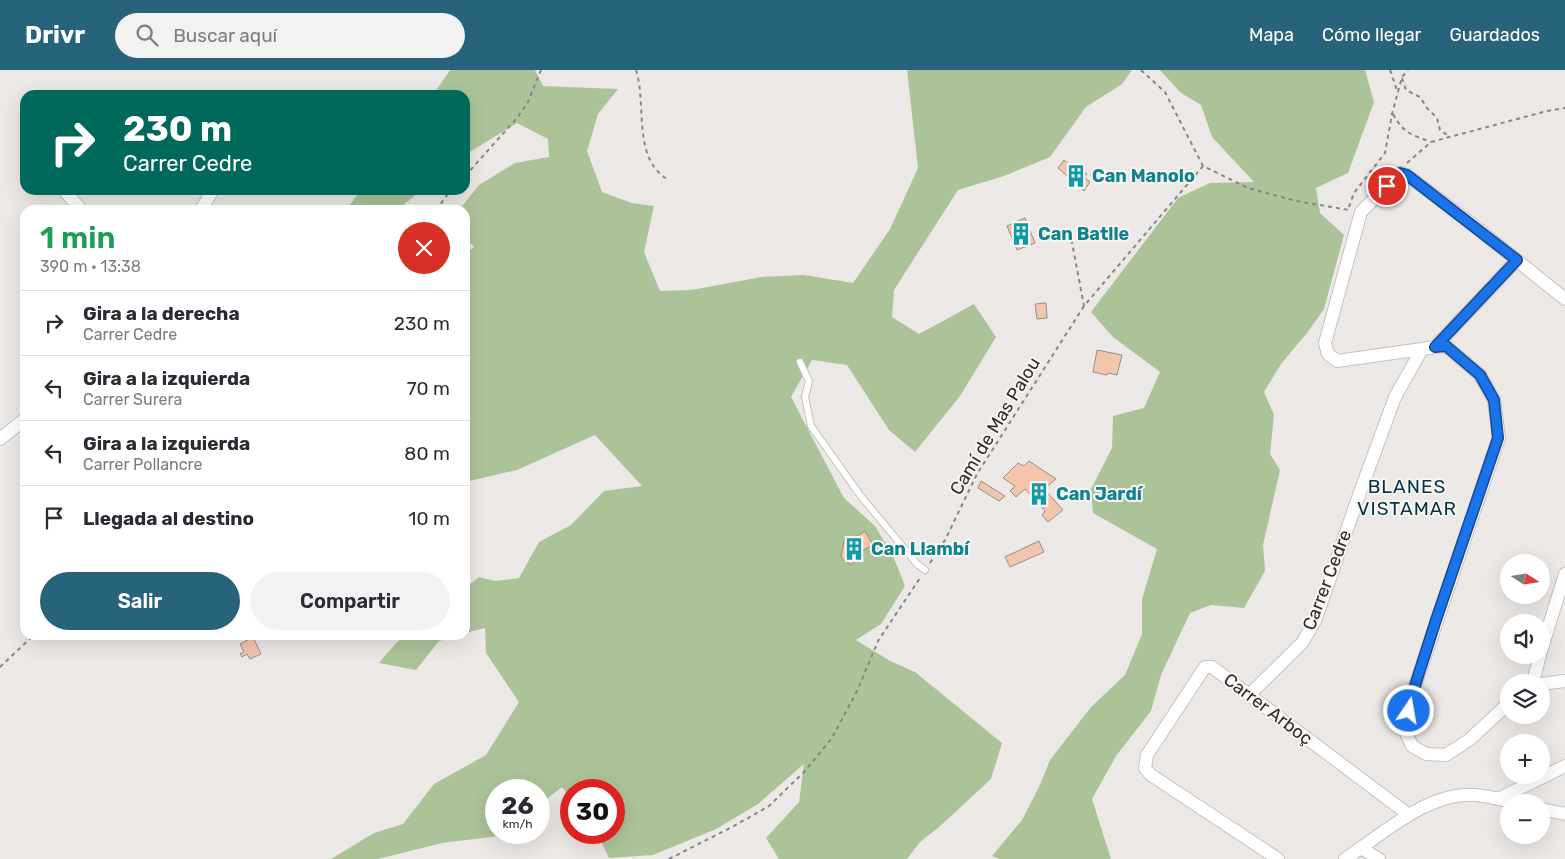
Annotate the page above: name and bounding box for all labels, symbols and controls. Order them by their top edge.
search box [115,13,465,58]
text: Drivr [25,21,85,49]
icon: search [133,21,161,49]
text: Buscar aquí [173,24,277,47]
text: Mapa [1249,24,1294,46]
text: Cómo llegar [1322,24,1421,46]
text: Guardados [1449,24,1540,46]
text: 230 m [123,108,232,150]
icon: right [40,110,105,175]
text: Carrer Cedre [123,150,252,177]
building icon: Can Manolo [1063,163,1089,189]
place label: Can Manolo [1092,165,1195,187]
pin [1366,165,1408,207]
icon: arrive [1373,172,1401,200]
text: 1 min [40,220,115,256]
building icon: Can Batlle [1008,221,1034,247]
button: close [398,222,450,274]
place label: Can Batlle [1038,223,1130,245]
text: 390 m · 13:38 [40,257,141,276]
text: Gira a la derecha [83,302,240,325]
icon: right [40,309,68,337]
text: 230 m [394,312,450,335]
text: Carrer Cedre [83,325,177,344]
street label: Camí de Mas Palou [945,353,1045,499]
text: Gira a la izquierda [83,367,250,390]
icon: left [40,374,68,402]
text: 70 m [407,377,450,400]
text: Carrer Surera [83,390,182,409]
text: Gira a la izquierda [83,432,250,455]
icon: left [40,439,68,467]
text: 80 m [404,442,450,465]
text: Carrer Pollancre [83,455,202,474]
district label: BLANES VISTAMAR [1357,475,1457,520]
building icon: Can Jardí [1026,481,1052,507]
place label: Can Jardí [1056,483,1144,505]
icon: arrive [40,504,68,532]
text: Llegada al destino [83,507,254,530]
text: 10 m [408,507,450,530]
street label: Carrer Cedre [1298,527,1356,633]
building icon: Can Llambí [841,536,867,562]
place label: Can Llambí [871,538,971,560]
north arrow [1500,554,1550,604]
map controls [1500,554,1550,844]
button: Salir [40,572,240,630]
button: Compartir [250,572,450,630]
button: sound [1500,614,1550,664]
street label: Carrer Arboç [1219,668,1317,750]
button: layers [1500,674,1550,724]
position arrow [1382,684,1434,736]
button: + [1500,734,1550,784]
speed limit sign: 30 [560,779,625,844]
text: 26 [501,791,534,820]
button: − [1500,794,1550,844]
text: km/h [503,817,532,831]

